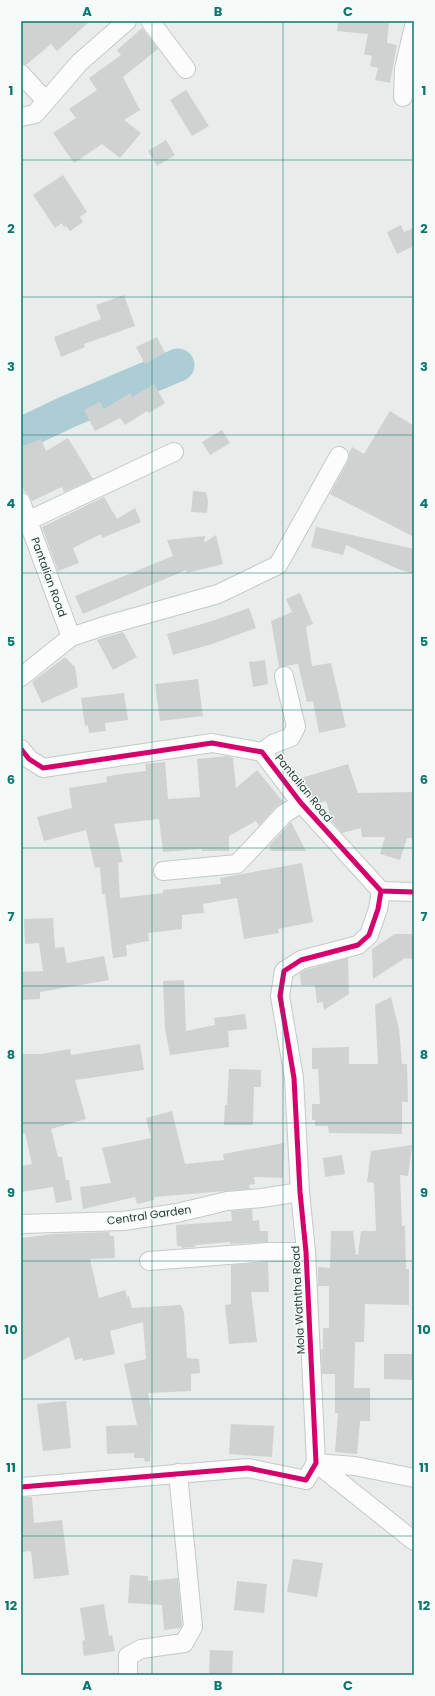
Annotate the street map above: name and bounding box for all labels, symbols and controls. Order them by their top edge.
text: A [82,2,92,21]
text: B [214,2,223,21]
text: C [343,2,353,21]
text: 1 [9,81,13,100]
text: 1 [422,81,426,100]
text: 2 [7,219,15,238]
text: 2 [420,219,428,238]
text: 3 [7,357,15,376]
text: 3 [420,357,428,376]
text: 4 [7,494,16,513]
text: 4 [420,494,429,513]
street label: Pantalian Road [27,535,71,619]
text: 5 [7,632,15,651]
text: 5 [420,632,428,651]
street label: Pantalian Road [271,750,337,826]
text: 6 [7,770,15,789]
text: 6 [420,770,428,789]
text: 7 [8,907,15,926]
text: 7 [421,907,428,926]
text: 8 [7,1045,15,1064]
text: 8 [420,1045,428,1064]
text: 9 [7,1183,15,1202]
text: 9 [420,1183,428,1202]
street label: Central Garden [106,1201,192,1229]
street label: Mola Waththa Road [287,1245,309,1355]
text: 10 [4,1320,18,1339]
text: 10 [417,1320,431,1339]
text: 11 [6,1458,16,1477]
text: 11 [419,1458,429,1477]
text: 12 [5,1596,18,1615]
text: 12 [418,1596,431,1615]
text: A [82,1676,92,1695]
text: B [214,1676,223,1695]
text: C [343,1676,353,1695]

